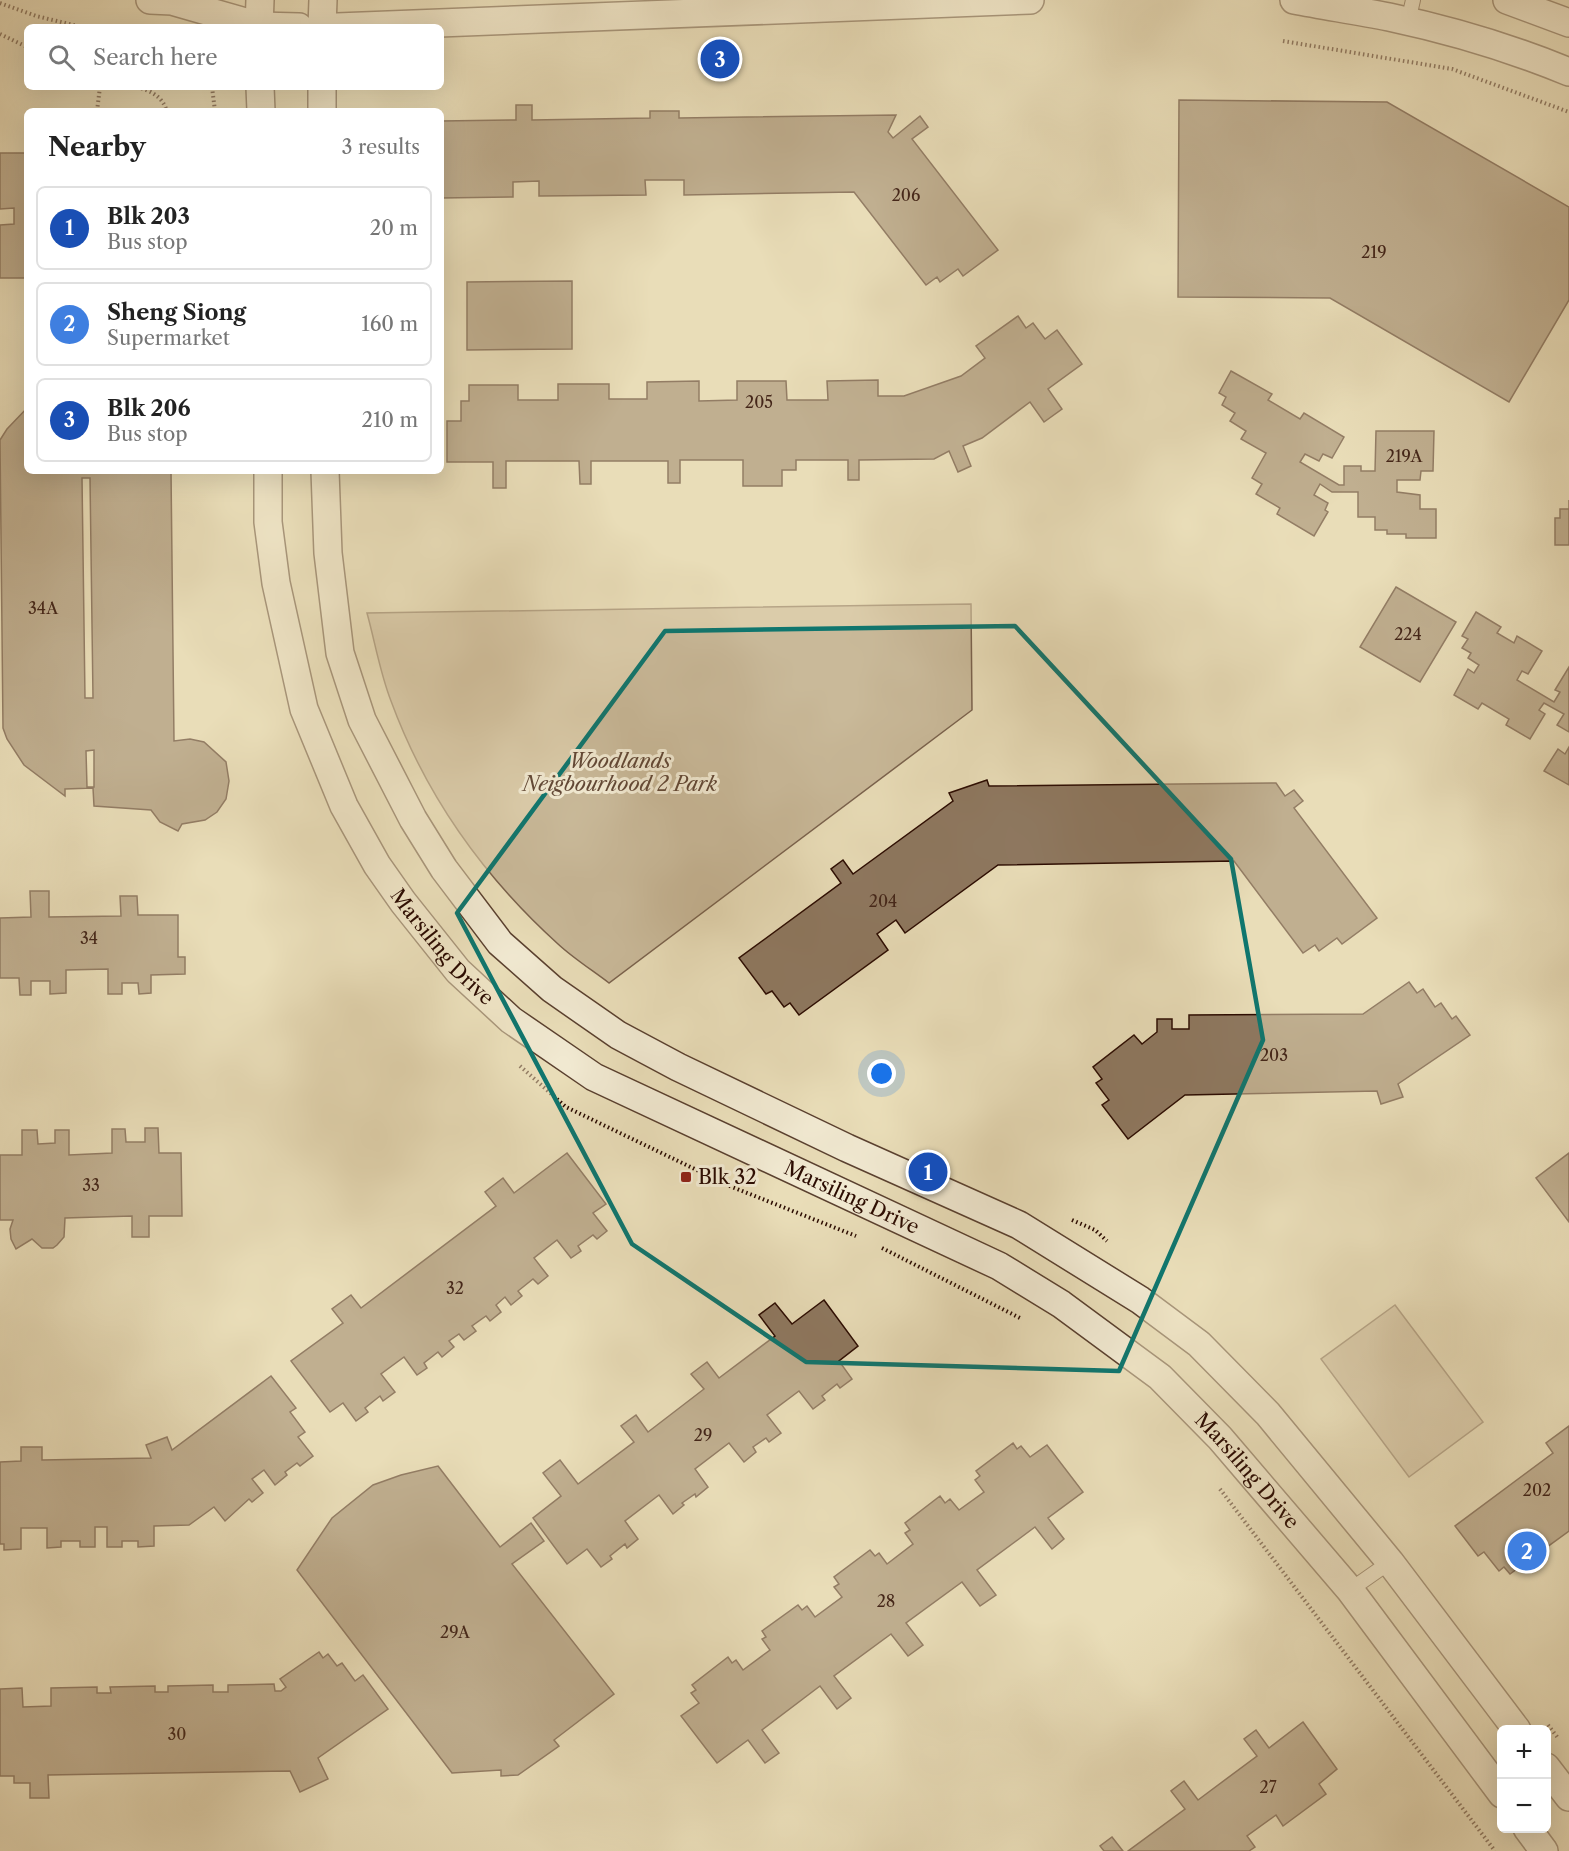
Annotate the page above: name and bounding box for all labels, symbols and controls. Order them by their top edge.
search box [24,24,444,90]
pin: 3 [700,36,740,82]
icon: search [45,41,78,74]
text: Search here [93,44,218,71]
text: Nearby [48,131,146,163]
text: 3 results [342,135,420,159]
house number: 206 [892,185,920,205]
text: Blk 203 [107,203,190,230]
text: 1 [65,216,74,240]
text: 20 m [370,216,418,240]
text: Bus stop [107,230,188,254]
house number: 219 [1361,242,1387,262]
text: Sheng Siong [107,299,246,326]
text: 2 [64,312,75,336]
text: 160 m [361,312,418,336]
text: Supermarket [107,326,230,350]
house number: 205 [745,392,773,412]
text: Blk 206 [107,395,191,422]
text: 3 [64,408,75,432]
text: 210 m [361,408,418,432]
text: Bus stop [107,422,188,446]
house number: 219A [1386,446,1423,466]
house number: 34A [28,598,59,618]
house number: 224 [1394,624,1422,644]
park label: Woodlands Neigbourhood 2 Park [521,749,718,796]
street label: Marsiling Drive [385,884,499,1010]
house number: 204 [869,891,897,911]
house number: 34 [80,928,98,948]
house number: 203 [1260,1045,1288,1065]
your location [867,1059,896,1088]
pin: 1 [908,1150,948,1194]
street label: Marsiling Drive [780,1156,923,1239]
place label: Blk 32 [698,1165,757,1189]
marker: Blk 32 [679,1170,693,1184]
house number: 33 [82,1175,100,1195]
house number: 32 [446,1278,464,1298]
street label: Marsiling Drive [1190,1408,1304,1534]
house number: 29 [694,1425,712,1445]
house number: 202 [1523,1480,1551,1500]
pin: 2 [1508,1528,1546,1574]
house number: 28 [877,1591,895,1611]
house number: 29A [440,1622,471,1642]
house number: 30 [168,1724,186,1744]
map controls [1497,1725,1551,1833]
button: + [1497,1725,1551,1779]
house number: 27 [1259,1777,1277,1797]
button: − [1497,1779,1551,1833]

